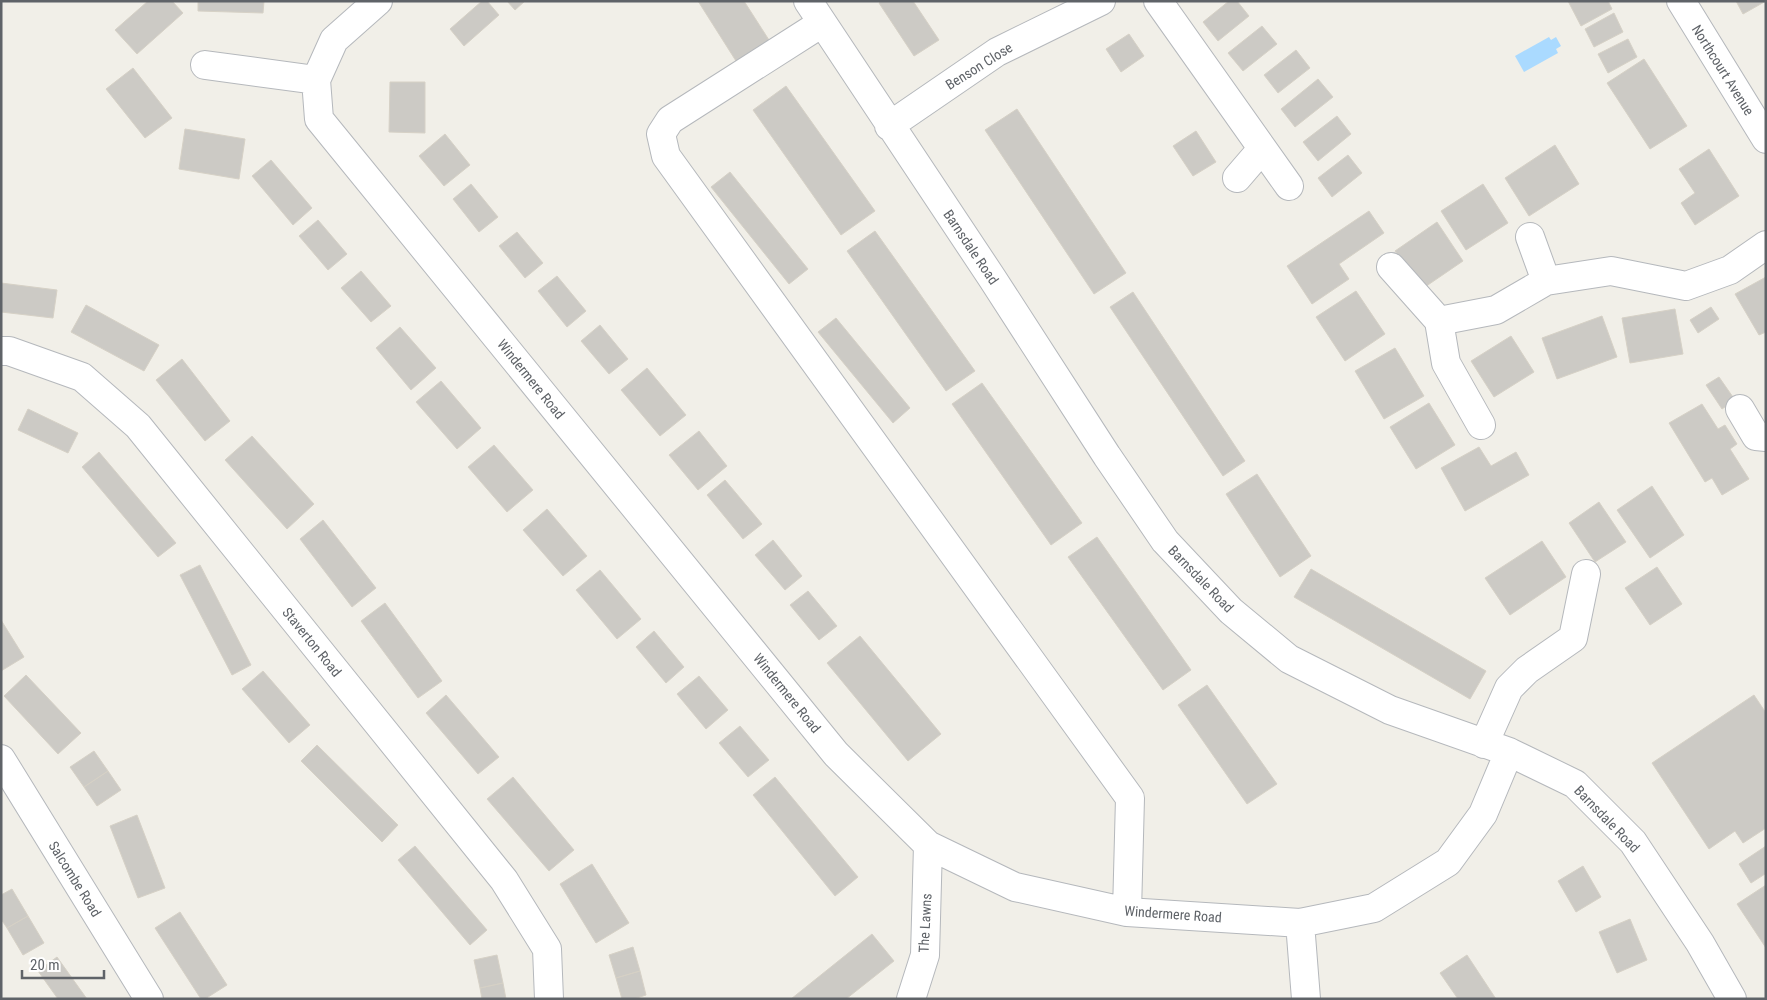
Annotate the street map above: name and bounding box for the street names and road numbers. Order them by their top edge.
street label: Northcourt Avenue [1689,22,1758,119]
street label: Benson Close [943,39,1016,93]
street label: Barnsdale Road [940,207,1002,287]
street label: Windermere Road [494,336,568,422]
street label: Barnsdale Road [1165,542,1237,616]
street label: Staverton Road [279,604,345,680]
street label: Windermere Road [750,650,824,736]
street label: Barnsdale Road [1571,782,1643,856]
street label: Salcombe Road [45,838,105,920]
street label: The Lawns [915,893,935,953]
street label: Windermere Road [1124,903,1222,925]

